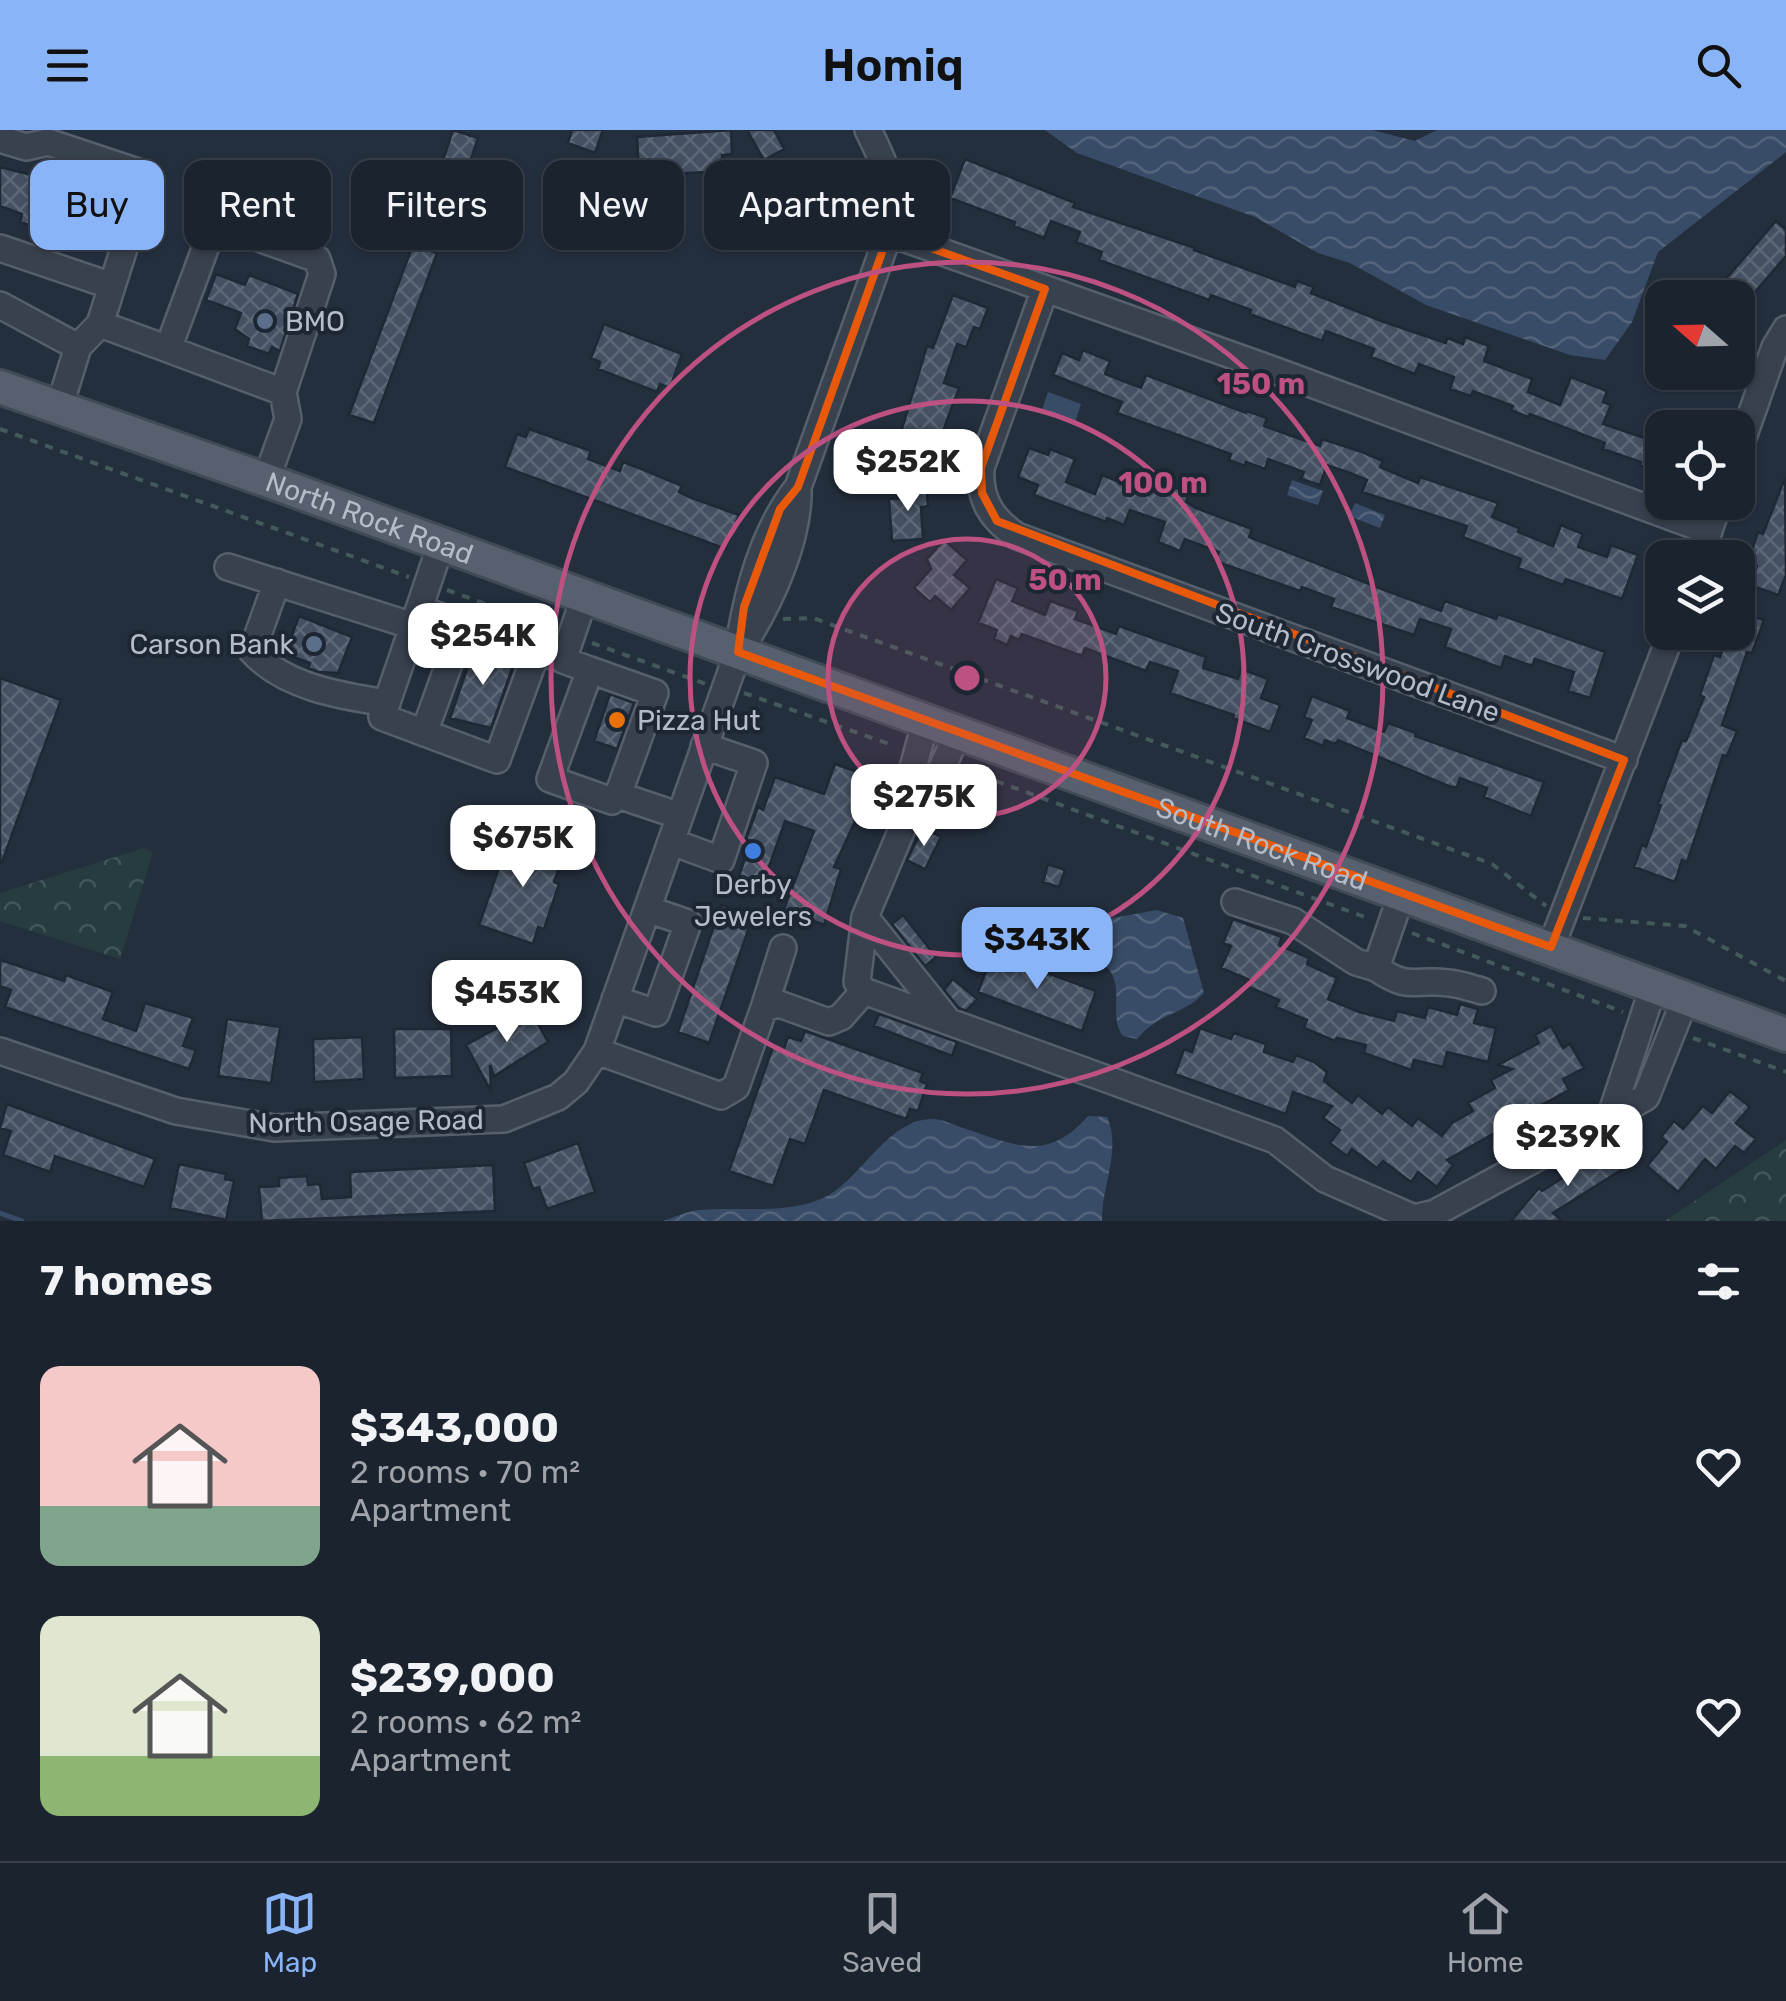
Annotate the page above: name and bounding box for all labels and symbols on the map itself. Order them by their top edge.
north arrow [1645,280,1755,390]
place label: BMO [285,305,345,338]
marker: BMO [254,310,276,332]
text: 150 m [1217,366,1305,402]
pin: $252K [838,429,978,514]
street label: North Rock Road [261,465,478,571]
text: 100 m [1118,465,1208,501]
text: 50 m [1028,562,1102,598]
street label: South Crosswood Lane [1211,596,1504,729]
pin: $254K [413,603,553,688]
place label: Carson Bank [129,628,295,661]
marker: Carson Bank [303,633,325,655]
centre of rings [949,660,985,696]
place label: Pizza Hut [637,704,760,737]
marker: Pizza Hut [606,709,628,731]
pin: $275K [854,764,994,849]
street label: South Rock Road [1152,790,1372,898]
pin: $675K [453,805,593,890]
marker: Derby Jewelers [742,840,764,862]
place label: Derby Jewelers [694,868,812,933]
pin: $343K [967,907,1107,992]
pin: $453K [437,960,577,1045]
street label: North Osage Road [248,1103,484,1140]
pin: $239K [1498,1104,1638,1189]

